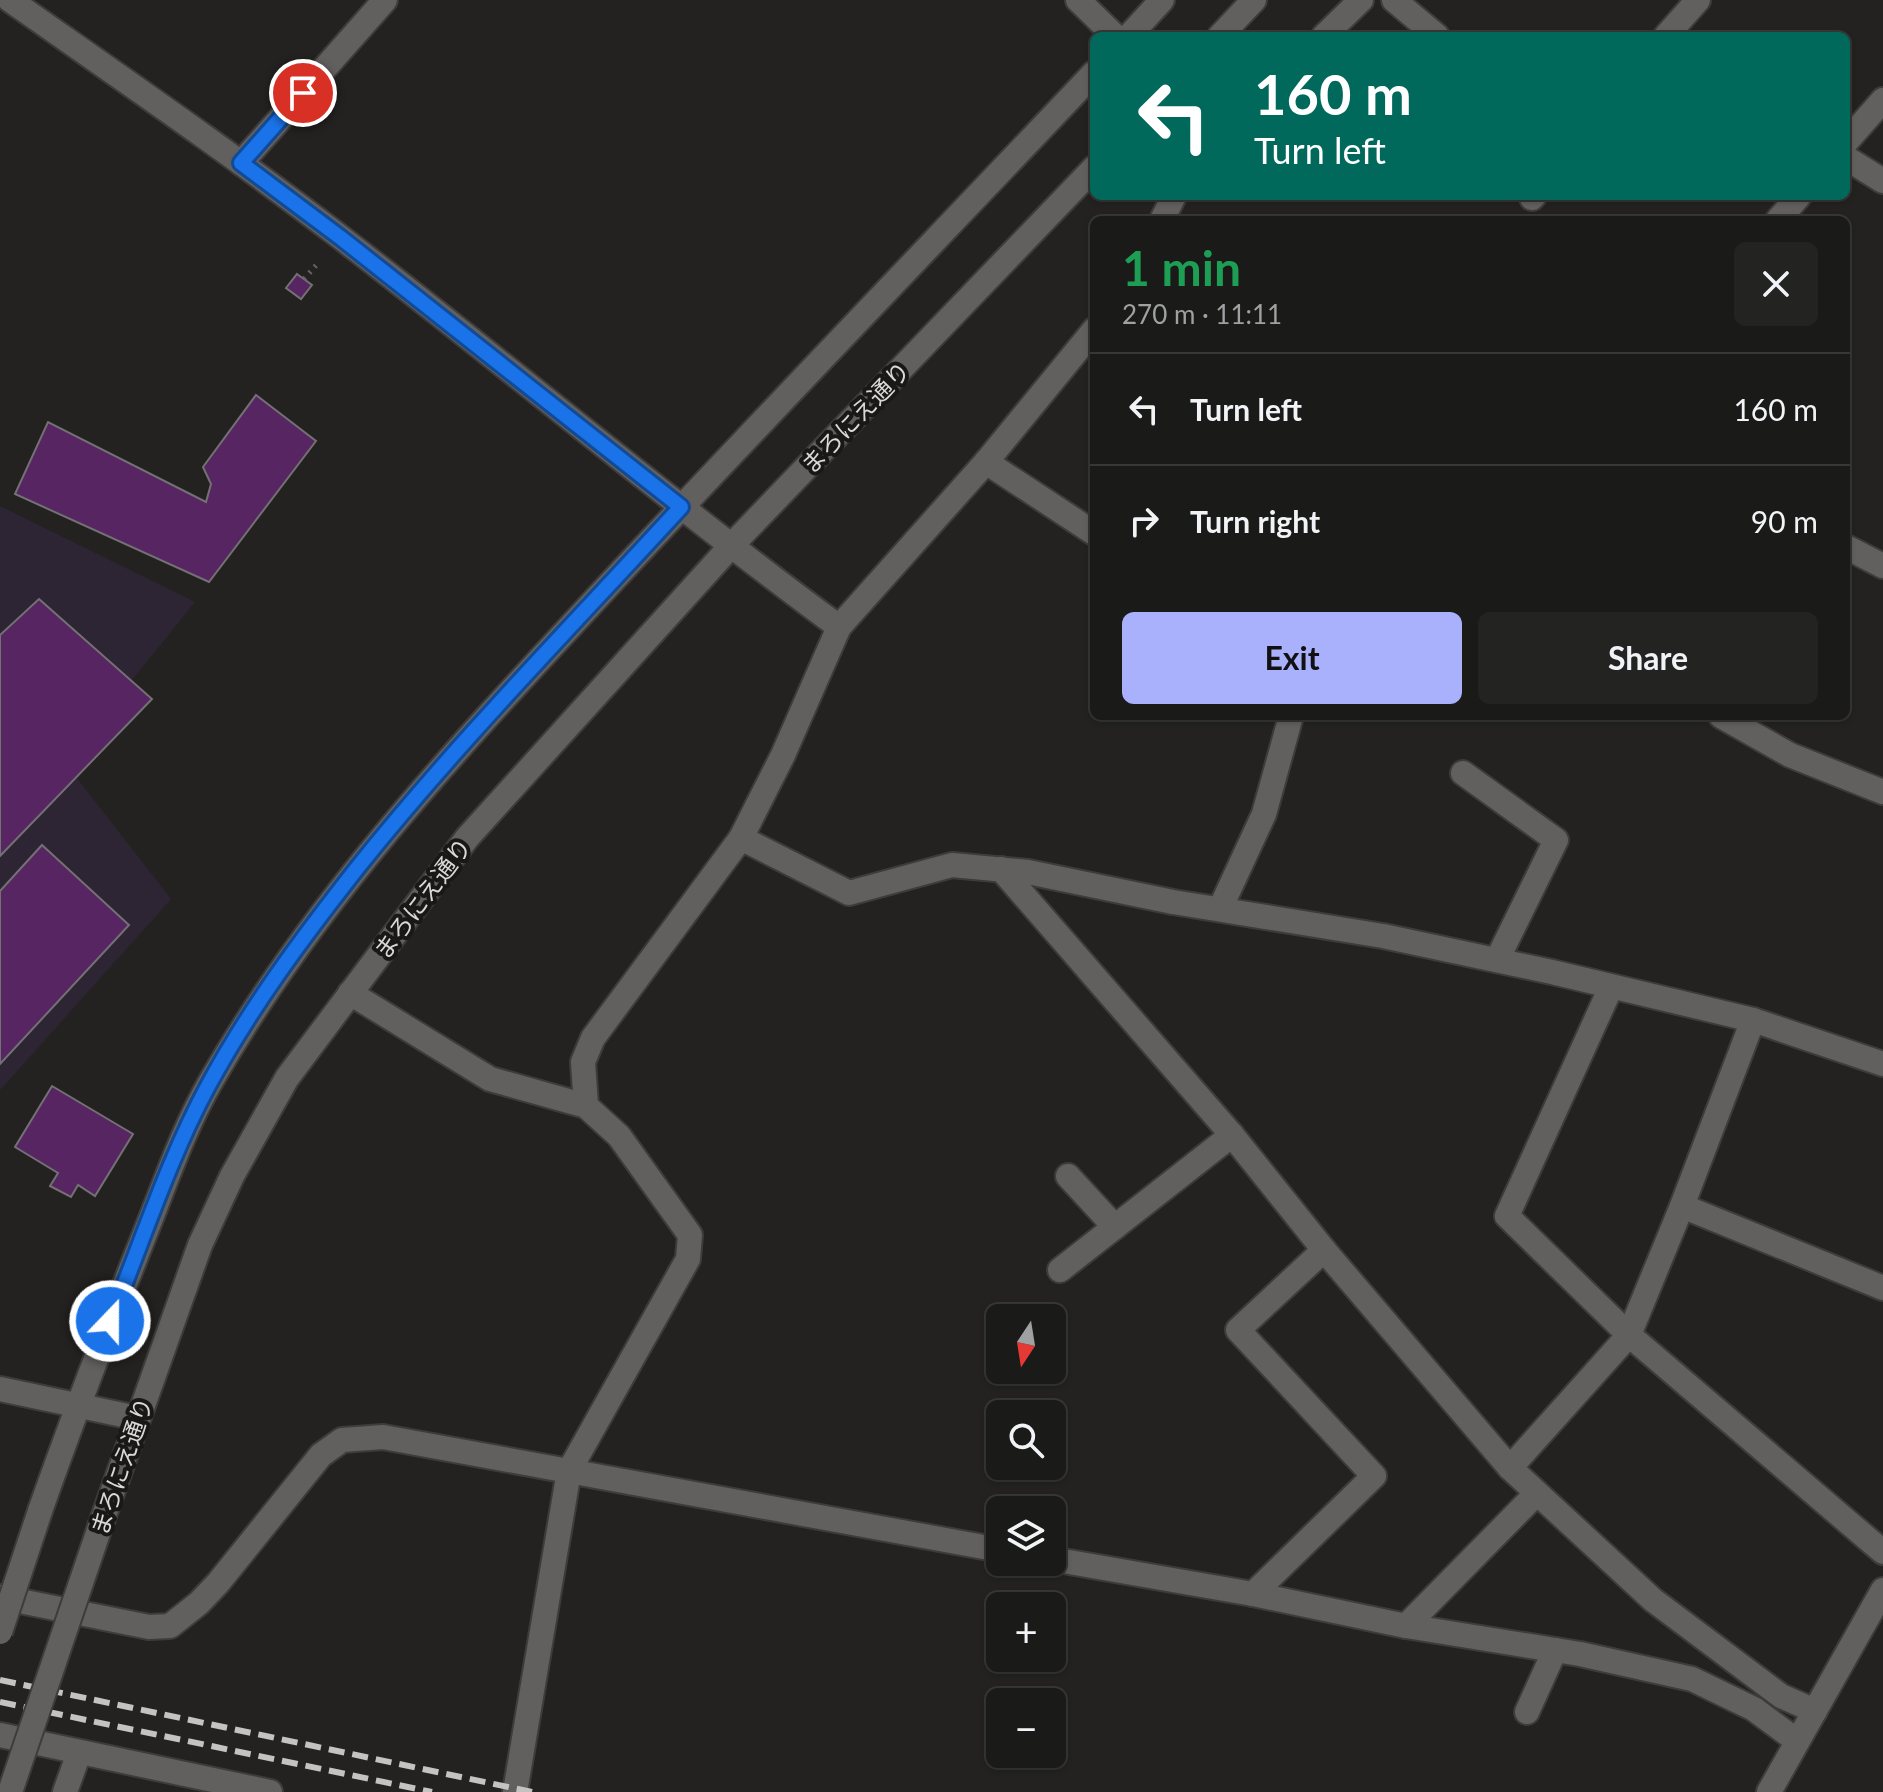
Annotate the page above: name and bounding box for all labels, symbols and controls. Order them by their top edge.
pin [269,59,337,127]
text: 160 m [1254,60,1412,127]
icon: left [1122,64,1226,168]
icon: arrive [281,71,325,115]
text: Turn left [1254,128,1386,172]
text: 1 min [1122,239,1241,296]
button: close [1734,242,1818,326]
text: 270 m · 11:11 [1122,298,1282,330]
street label: まろにえ通り [795,355,915,479]
icon: left [1122,387,1166,431]
text: Turn left [1190,391,1302,427]
text: 160 m [1733,391,1818,427]
icon: right [1122,499,1166,543]
text: Turn right [1190,503,1320,539]
text: 90 m [1751,503,1818,539]
button: Exit [1122,612,1462,704]
button: Share [1478,612,1818,704]
street label: まろにえ通り [367,832,477,964]
position arrow [68,1279,152,1363]
north arrow [986,1304,1066,1384]
map controls [986,1304,1066,1768]
street label: まろにえ通り [84,1393,158,1539]
button: search [986,1400,1066,1480]
button: layers [986,1496,1066,1576]
button: + [986,1592,1066,1672]
button: − [986,1688,1066,1768]

